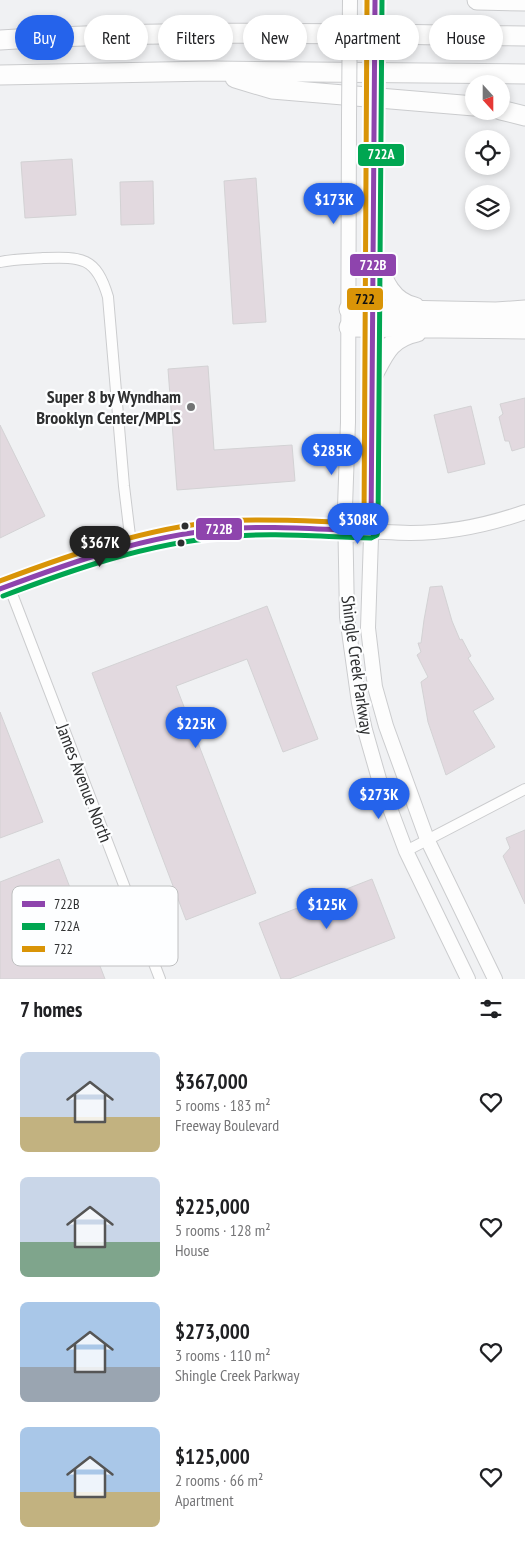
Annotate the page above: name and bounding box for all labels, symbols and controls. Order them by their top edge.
chip: Buy [15,15,74,60]
chip: Rent [84,15,148,60]
chip: Filters [158,15,233,60]
chip: New [243,15,307,60]
chip: Apartment [317,15,419,60]
chip: House [429,15,503,60]
north arrow [465,75,510,120]
map controls [465,75,510,230]
button: locate [465,130,510,175]
line badge: 722A [357,143,405,167]
text: 722A [367,145,396,163]
pin: $173K [299,182,369,225]
button: layers [465,185,510,230]
text: $173K [315,189,353,209]
line badge: 722B [349,253,397,277]
text: 722B [360,256,387,274]
line badge: 722 [346,287,384,311]
text: 722 [355,290,375,308]
place label: Super 8 by Wyndham Brooklyn Center/MPLS [36,385,181,429]
marker: Super 8 by Wyndham Brooklyn Center/MPLS [185,401,197,413]
pin: $285K [297,434,367,476]
text: $285K [313,440,351,460]
pin: $308K [323,502,393,545]
text: $308K [339,509,377,529]
line badge: 722B [195,517,243,541]
text: 722B [206,520,233,538]
unlabelled marker [180,521,190,531]
pin: $367K [65,526,135,568]
text: $367K [81,532,119,552]
unlabelled marker [176,538,186,548]
street label: Shingle Creek Parkway [336,594,379,736]
pin: $225K [161,706,231,749]
text: $225K [177,713,215,733]
street label: James Avenue North [51,719,118,845]
pin: $273K [344,778,414,820]
text: $273K [360,784,398,804]
legend [12,886,178,966]
pin: $125K [292,888,362,930]
text: $125K [308,894,346,914]
text: 722B [54,895,80,913]
text: 722A [54,917,80,935]
text: 722 [54,940,73,958]
icon: filters [477,995,505,1023]
text: 7 homes [20,996,82,1023]
text: $367,000 [175,1068,248,1095]
icon: home [60,1072,120,1132]
icon: heart [477,1088,505,1116]
text: 5 rooms · 183 m² [175,1095,271,1115]
text: Freeway Boulevard [175,1115,279,1135]
text: $225,000 [175,1193,250,1220]
icon: home [60,1197,120,1257]
icon: heart [477,1213,505,1241]
text: 5 rooms · 128 m² [175,1220,271,1240]
text: House [175,1240,209,1260]
text: $273,000 [175,1318,250,1345]
icon: home [60,1322,120,1382]
icon: heart [477,1338,505,1366]
text: 3 rooms · 110 m² [175,1345,271,1365]
text: Shingle Creek Parkway [175,1365,299,1385]
text: $125,000 [175,1443,250,1470]
icon: home [60,1447,120,1507]
icon: heart [477,1463,505,1491]
text: 2 rooms · 66 m² [175,1470,263,1490]
text: Apartment [175,1490,234,1510]

